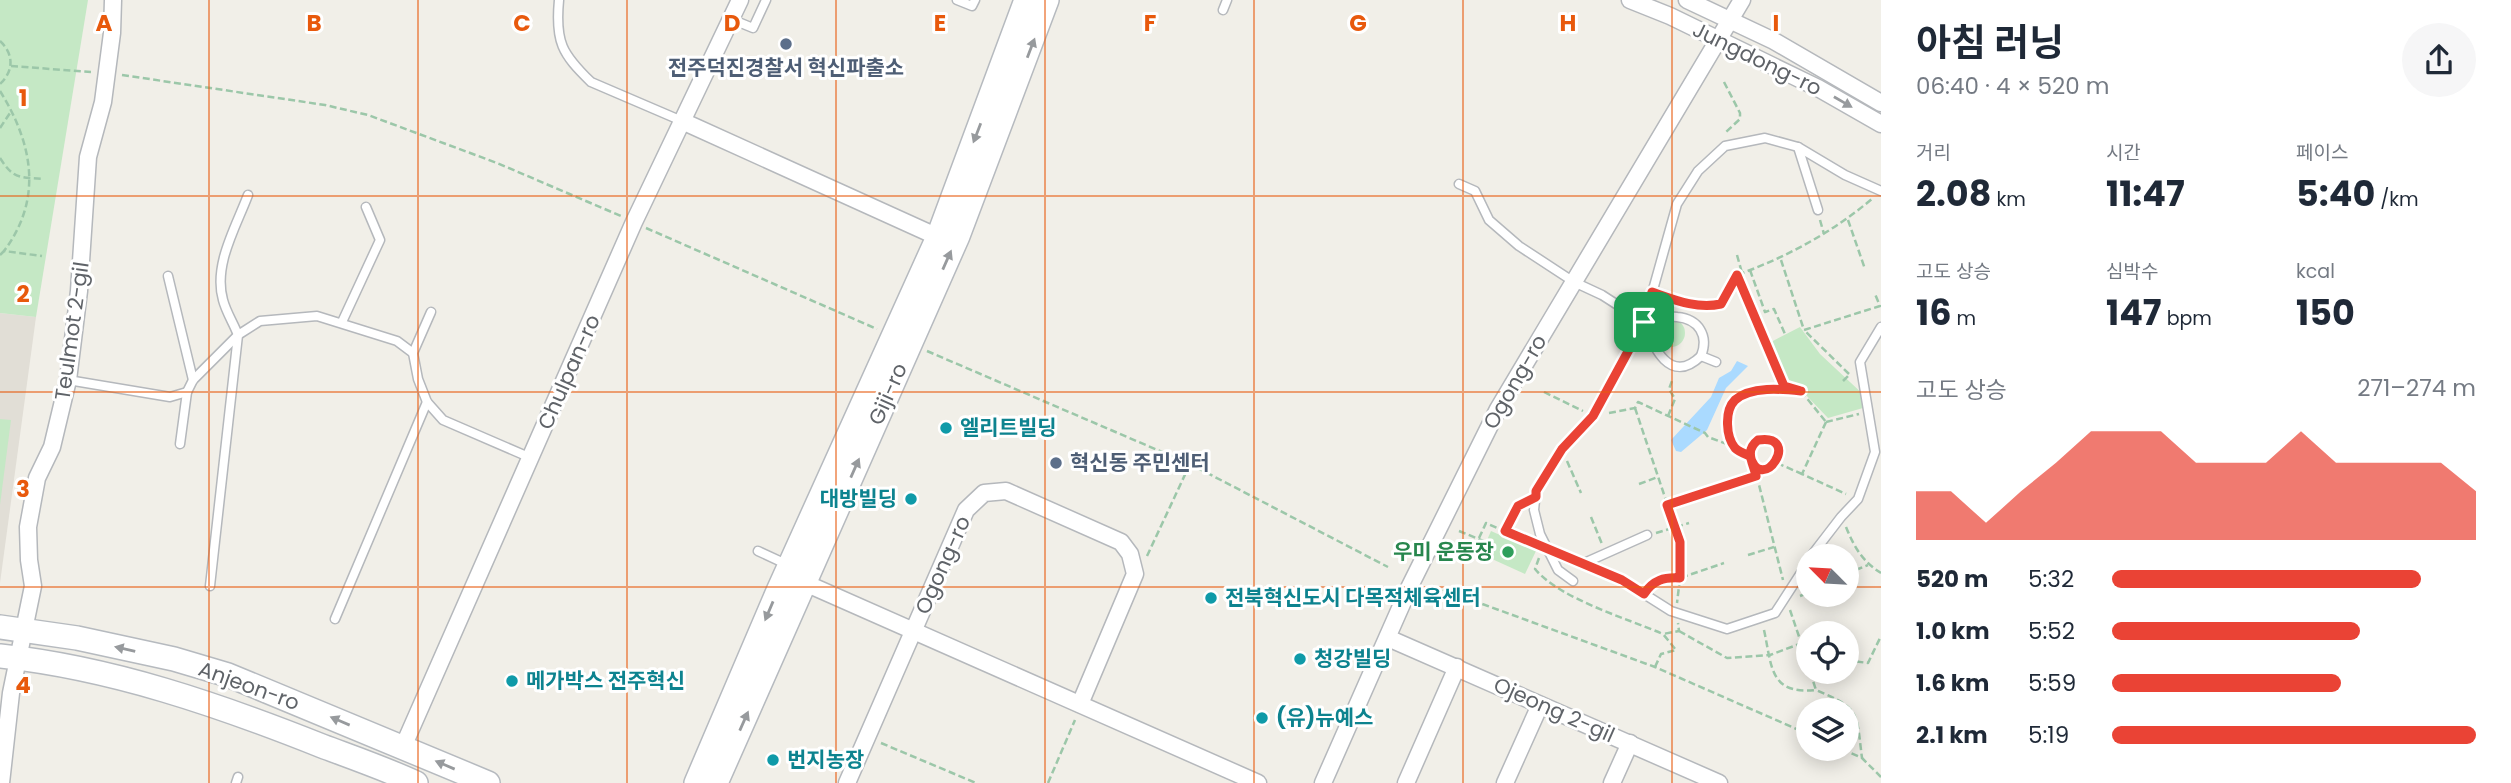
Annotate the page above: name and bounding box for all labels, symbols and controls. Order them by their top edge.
text: A [96,7,113,39]
text: B [306,7,322,39]
text: C [513,7,531,39]
text: D [724,7,740,39]
text: E [934,7,946,39]
text: F [1144,7,1156,39]
text: G [1349,7,1367,39]
text: H [1560,7,1576,39]
text: I [1773,7,1779,39]
street label: Jungdong-ro [1688,15,1827,102]
text: 아침 러닝 [1916,16,2064,69]
button: share [2402,23,2476,97]
marker: 전주덕진경찰서 혁신파출소 [778,36,794,52]
one-way arrow [1025,37,1036,58]
place label: 전주덕진경찰서 혁신파출소 [668,53,904,82]
text: 06:40 · 4 × 520 m [1916,70,2110,102]
text: 1 [19,82,27,114]
one-way arrow [1833,96,1852,108]
one-way arrow [971,122,982,143]
text: 거리 [1916,139,1951,166]
text: 시간 [2106,139,2141,166]
text: 페이스 [2296,139,2348,166]
text: 2.08 [1916,169,1991,218]
text: 11:47 [2106,169,2185,218]
text: 5:40 [2296,169,2375,218]
text: km [1991,186,2026,213]
text: /km [2375,186,2419,213]
one-way arrow [942,249,953,270]
text: 고도 상승 [1916,258,1991,285]
text: 심박수 [2106,258,2158,285]
text: kcal [2296,258,2335,285]
street label: Teulmot 2-gil [47,260,96,402]
text: 2 [16,278,30,310]
text: 16 [1916,288,1951,337]
text: 147 [2106,288,2162,337]
text: 150 [2296,288,2355,337]
pin [1614,292,1674,352]
icon: arrive [1625,303,1663,341]
text: m [1951,305,1976,332]
text: bpm [2162,305,2212,332]
street label: Chulpan-ro [530,310,607,434]
street label: Ogong-ro [1476,329,1553,434]
street label: Giji-ro [861,358,914,429]
text: 271–274 m [2357,372,2476,404]
text: 고도 상승 [1916,374,2007,406]
place label: 엘리트빌딩 [960,413,1057,442]
marker: 엘리트빌딩 [938,420,954,436]
place label: 혁신동 주민센터 [1070,448,1210,477]
marker: 혁신동 주민센터 [1048,455,1064,471]
one-way arrow [850,457,861,478]
text: 3 [16,473,30,505]
place label: 대방빌딩 [820,484,897,513]
marker: 대방빌딩 [903,491,919,507]
street label: Ogong-ro [908,511,977,618]
place label: 우미 운동장 [1393,537,1494,566]
marker: 우미 운동장 [1500,544,1516,560]
north arrow [1796,544,1858,607]
map controls [1796,544,1859,761]
text: 520 m [1916,563,1988,595]
text: 5:32 [2028,563,2074,595]
place label: 전북혁신도시 다목적체육센터 [1225,583,1481,612]
marker: 전북혁신도시 다목적체육센터 [1203,590,1219,606]
one-way arrow [764,601,775,622]
text: 1.0 km [1916,615,1990,647]
text: 5:52 [2028,615,2075,647]
button: locate [1796,621,1859,684]
one-way arrow [114,643,136,654]
place label: 청강빌딩 [1314,644,1391,673]
marker: 청강빌딩 [1292,651,1308,667]
street label: Anjeon-ro [195,654,304,717]
place label: 메가박스 전주혁신 [526,666,685,695]
text: 1.6 km [1916,667,1989,699]
text: 5:59 [2028,667,2076,699]
text: 4 [15,669,31,701]
street label: Ojeong 2-gil [1489,670,1619,749]
marker: 메가박스 전주혁신 [504,673,520,689]
button: layers [1796,698,1859,761]
place label: (유)뉴예스 [1276,703,1373,732]
marker: (유)뉴예스 [1254,710,1270,726]
one-way arrow [738,711,750,731]
one-way arrow [330,715,350,727]
text: 2.1 km [1916,719,1988,751]
text: 5:19 [2028,719,2069,751]
place label: 번지농장 [787,745,864,774]
marker: 번지농장 [765,752,781,768]
one-way arrow [435,759,456,770]

